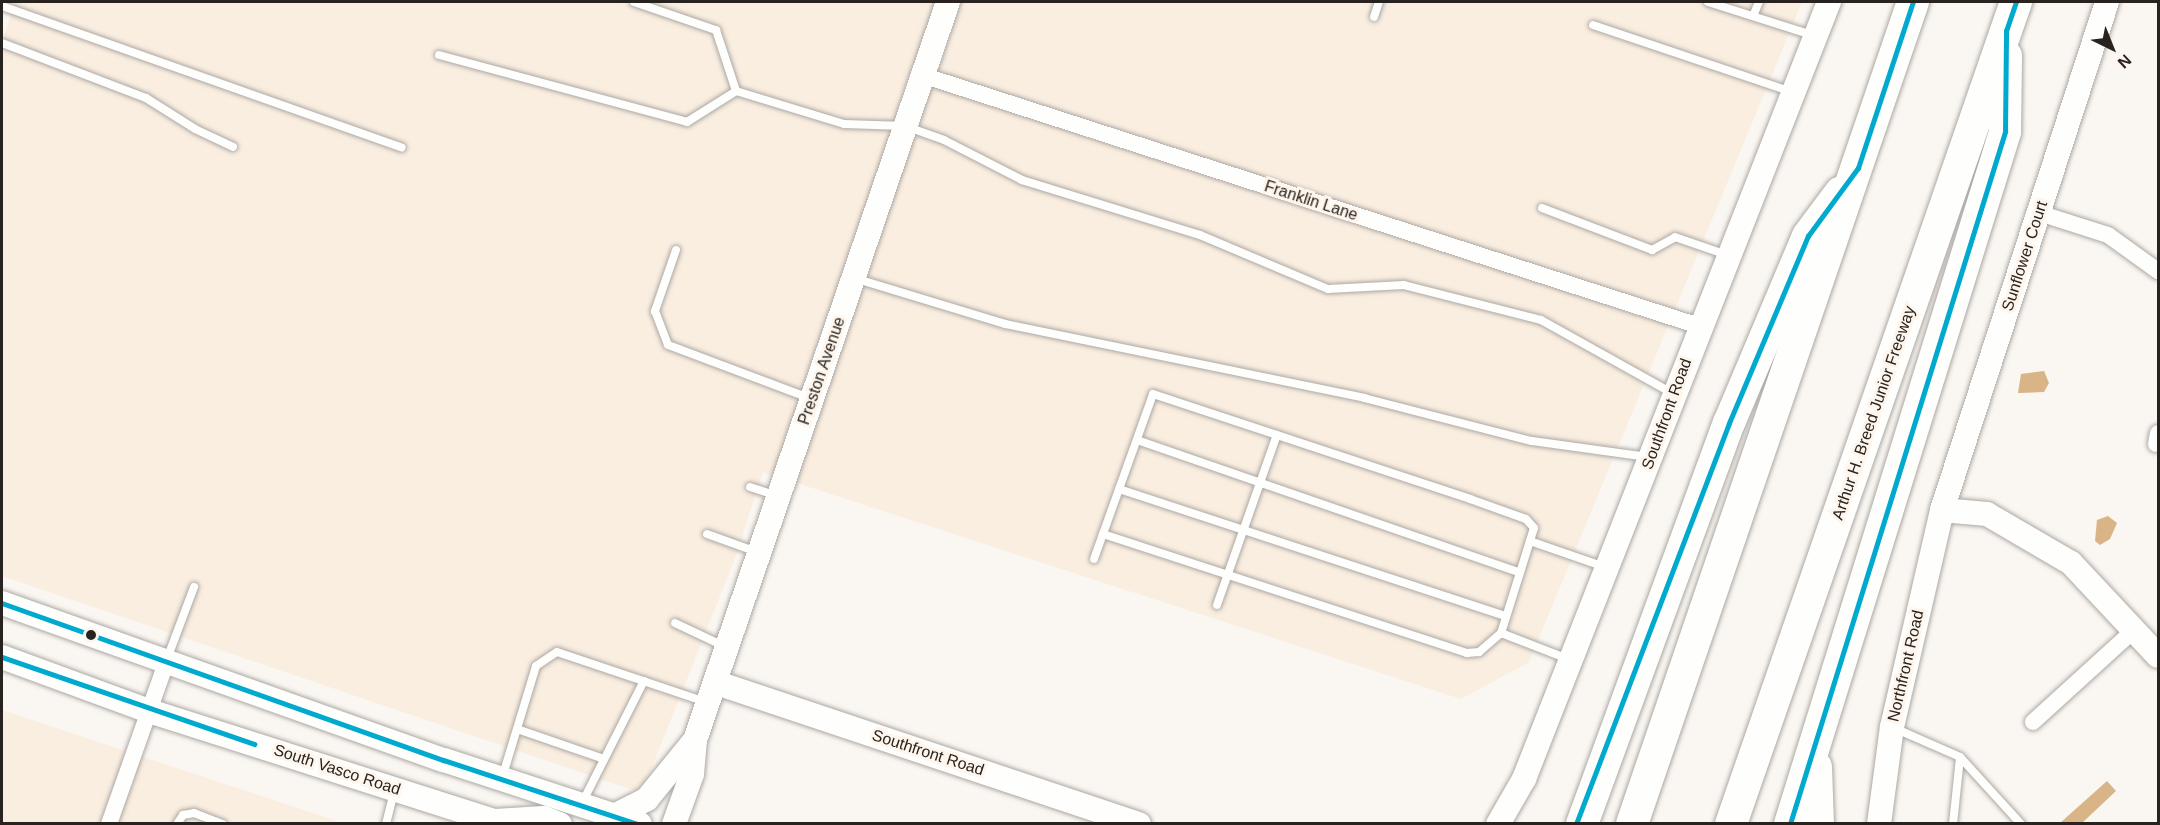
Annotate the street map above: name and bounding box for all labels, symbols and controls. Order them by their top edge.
north arrow [2082,18,2142,78]
text: N [2115,51,2135,72]
street label: Franklin Lane [1262,177,1360,225]
street label: Sunflower Court [1998,198,2052,314]
street label: Arthur H. Breed Junior Freeway [1828,304,1920,522]
street label: Preston Avenue [794,314,850,428]
street label: Southfront Road [1638,356,1696,472]
street label: Northfront Road [1884,608,1928,724]
unlabelled marker [85,629,97,641]
street label: Southfront Road [870,726,986,780]
street label: South Vasco Road [271,740,403,800]

